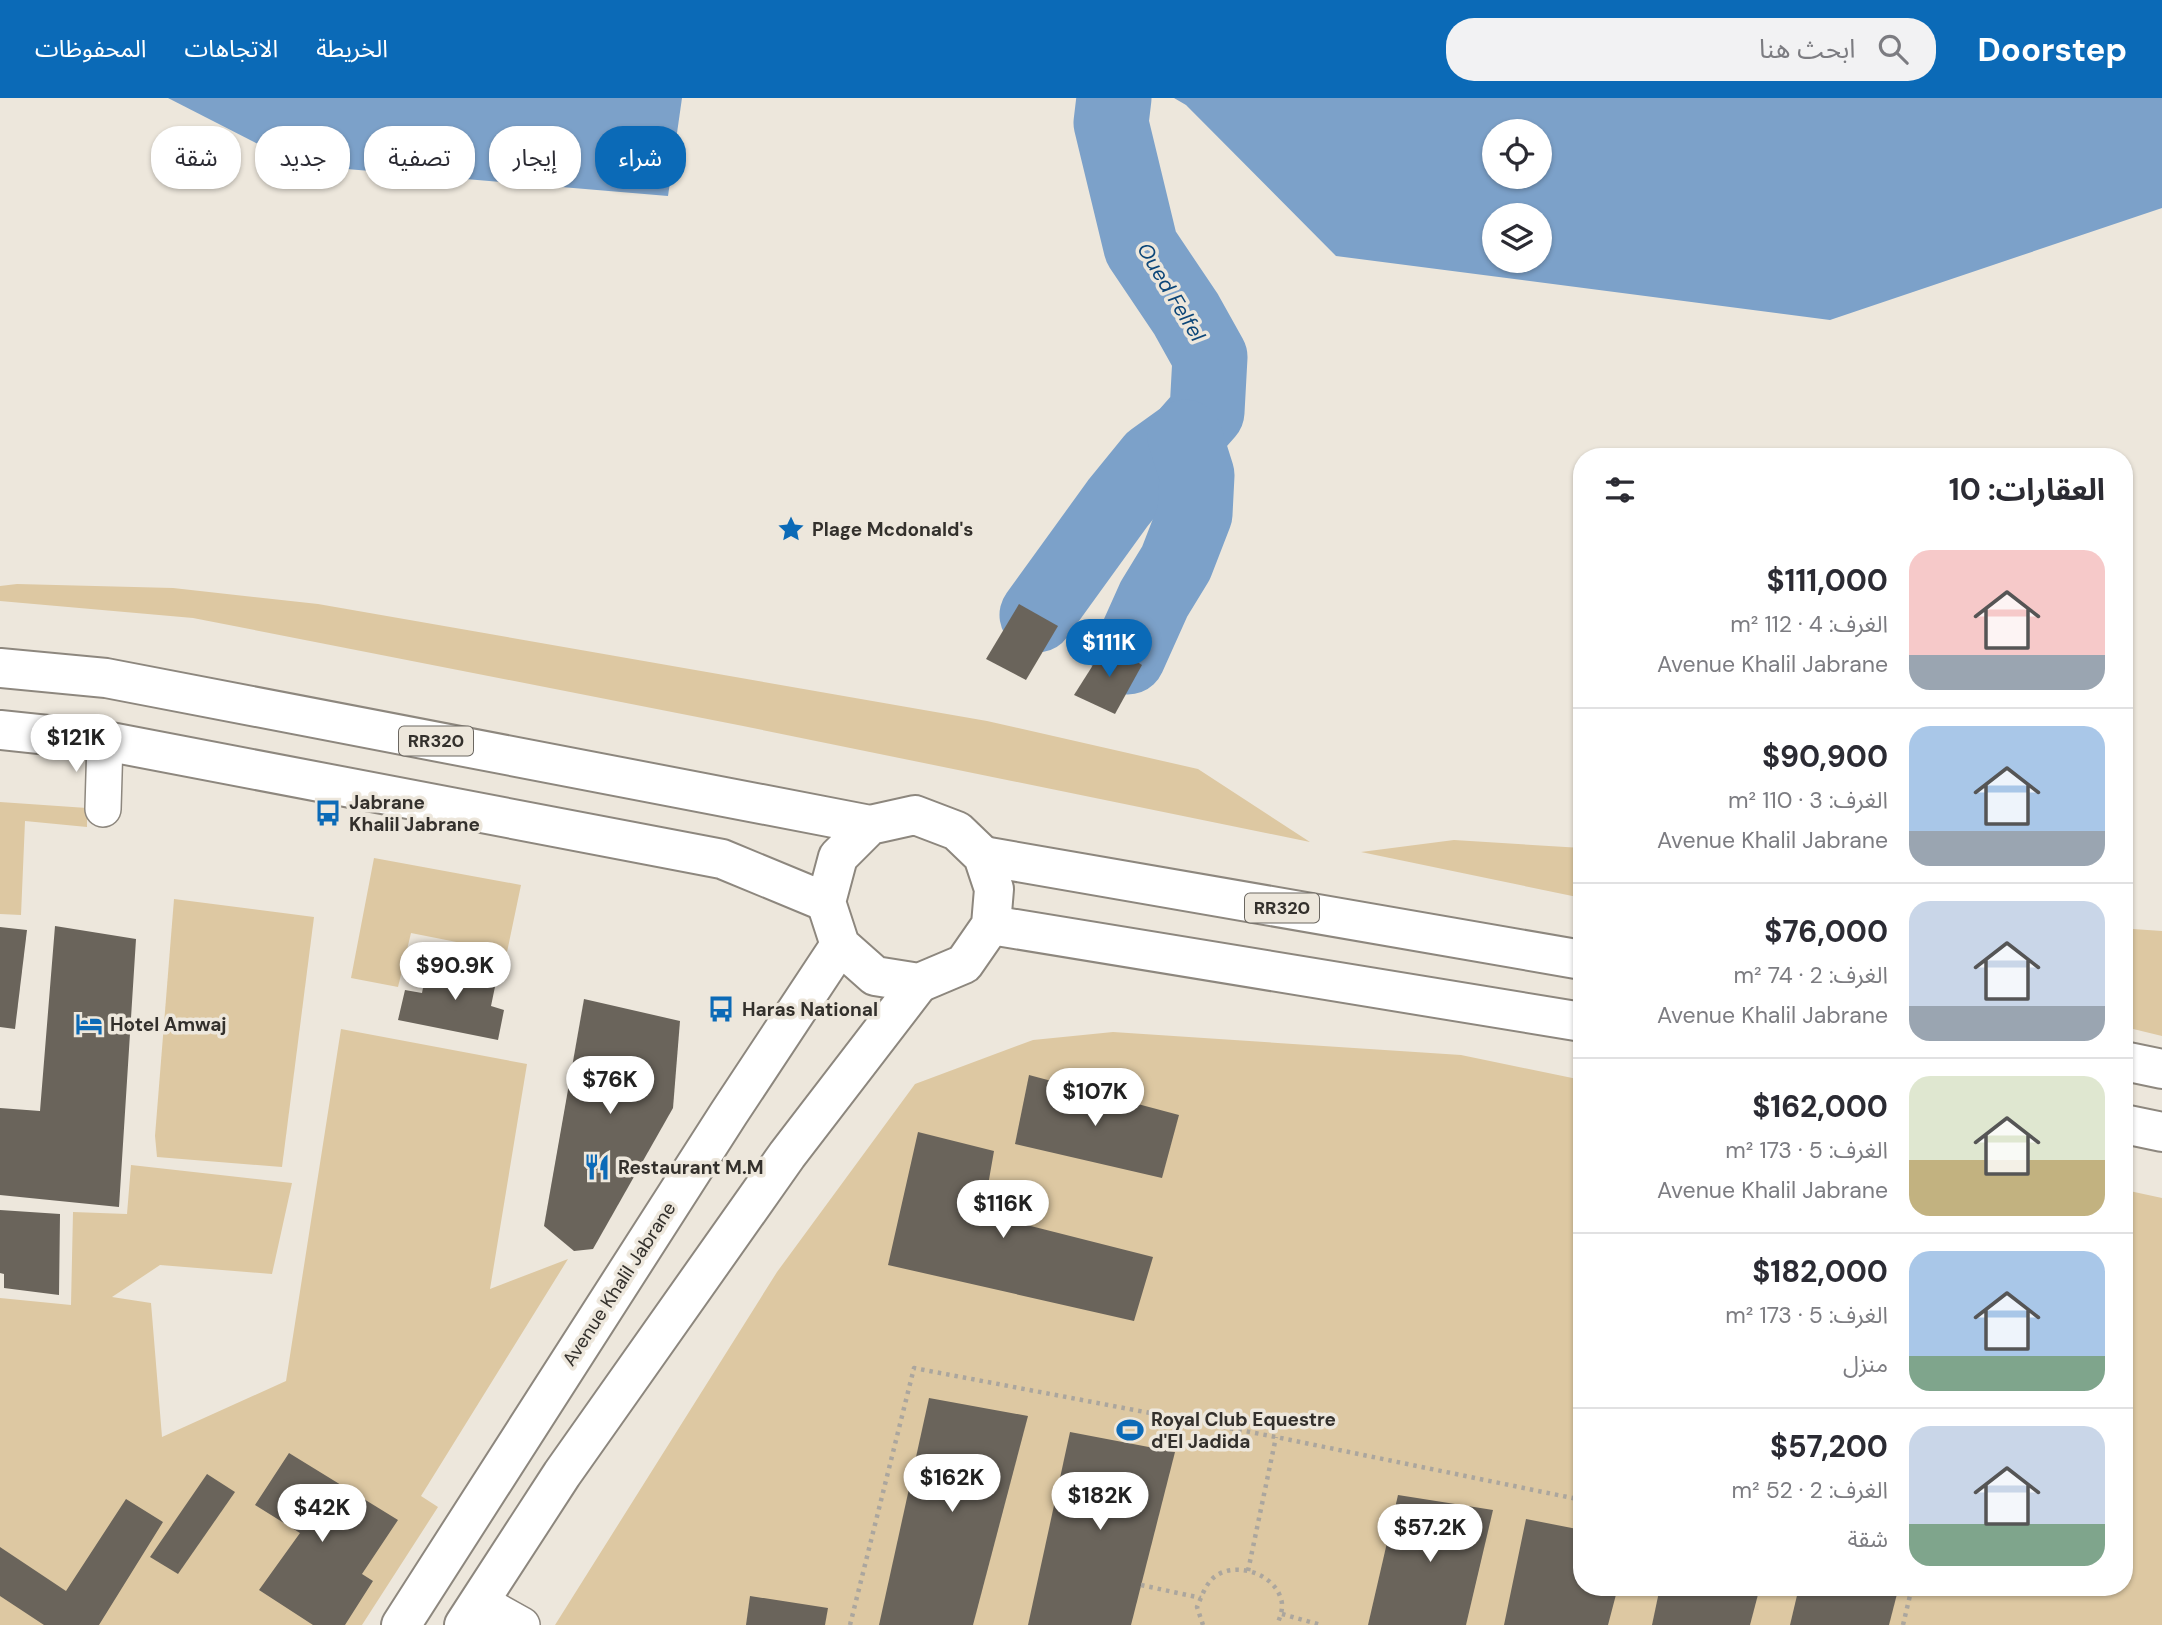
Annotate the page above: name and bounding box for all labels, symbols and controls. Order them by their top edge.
search box [1446,18,1936,81]
text: Doorstep [1978,28,2127,71]
icon: search [1874,30,1912,68]
text: ابحث هنا [1759,32,1856,66]
text: المحفوظات [35,33,146,64]
text: الاتجاهات [184,33,278,64]
text: الخريطة [316,33,388,64]
map controls [1482,119,1552,273]
button: locate [1482,119,1552,189]
chip: شقة [151,126,241,189]
chip: جديد [255,126,350,189]
chip: تصفية [364,126,475,189]
chip: إيجار [489,126,581,189]
chip: شراء [595,126,686,189]
button: layers [1482,203,1552,273]
water label: Oued Felfel [1131,237,1212,347]
text: العقارات: 10 [1949,470,2105,509]
icon: filters [1601,471,1639,509]
place icon: Plage Mcdonald's [776,514,806,544]
place label: Plage Mcdonald's [812,517,973,542]
text: $111,000 [1766,561,1888,600]
icon: home [1965,578,2049,662]
text: الغرف: 4 · 112 m² [1730,609,1888,639]
pin: $111K [1060,620,1158,679]
text: $111K [1082,627,1136,657]
text: Avenue Khalil Jabrane [1657,649,1888,679]
pin: $121K [27,714,125,774]
text: $121K [47,722,105,752]
road number: RR320 [399,726,473,756]
text: $90,900 [1762,737,1888,776]
icon: home [1965,754,2049,838]
text: الغرف: 3 · 110 m² [1728,785,1888,815]
place label: Jabrane Khalil Jabrane [349,790,480,837]
bus stop icon: Jabrane Khalil Jabrane [313,798,343,828]
text: Avenue Khalil Jabrane [1657,825,1888,855]
road number: RR320 [1245,894,1319,922]
text: $76,000 [1764,912,1888,951]
icon: home [1965,929,2049,1013]
pin: $90.9K [398,942,512,1002]
text: $90.9K [416,950,494,980]
text: الغرف: 2 · 74 m² [1734,960,1888,990]
bus stop icon: Haras National [706,994,736,1024]
place label: Haras National [742,997,878,1022]
text: Avenue Khalil Jabrane [1657,1000,1888,1030]
hotel icon: Hotel Amwaj [74,1009,104,1039]
place label: Hotel Amwaj [110,1012,227,1037]
pin: $76K [569,1056,651,1116]
text: $76K [582,1064,638,1094]
pin: $107K [1046,1068,1144,1128]
text: $107K [1062,1076,1128,1106]
text: $162,000 [1752,1087,1888,1126]
icon: home [1965,1104,2049,1188]
text: الغرف: 5 · 173 m² [1725,1135,1888,1165]
restaurant icon: Restaurant M.M [582,1152,612,1182]
place label: Restaurant M.M [618,1155,764,1180]
text: Avenue Khalil Jabrane [1657,1175,1888,1205]
pin: $116K [954,1180,1052,1240]
text: $116K [973,1188,1033,1218]
street label: Avenue Khalil Jabrane [557,1197,681,1371]
text: $182,000 [1752,1252,1888,1291]
icon: home [1965,1279,2049,1363]
text: الغرف: 5 · 173 m² [1725,1300,1888,1330]
text: منزل [1843,1349,1888,1379]
place label: Royal Club Equestre d'El Jadida [1151,1407,1336,1454]
sports icon: Royal Club Equestre d'El Jadida [1115,1415,1145,1445]
text: $57,200 [1770,1427,1888,1466]
pin: $162K [903,1454,1001,1514]
icon: home [1965,1454,2049,1538]
text: $162K [920,1462,984,1492]
pin: $182K [1051,1472,1149,1532]
text: الغرف: 2 · 52 m² [1732,1475,1888,1505]
text: $182K [1068,1480,1132,1510]
pin: $42K [281,1484,363,1544]
text: $42K [293,1492,351,1522]
pin: $57.2K [1373,1504,1487,1564]
text: $57.2K [1393,1512,1467,1542]
text: شقة [1847,1524,1888,1554]

